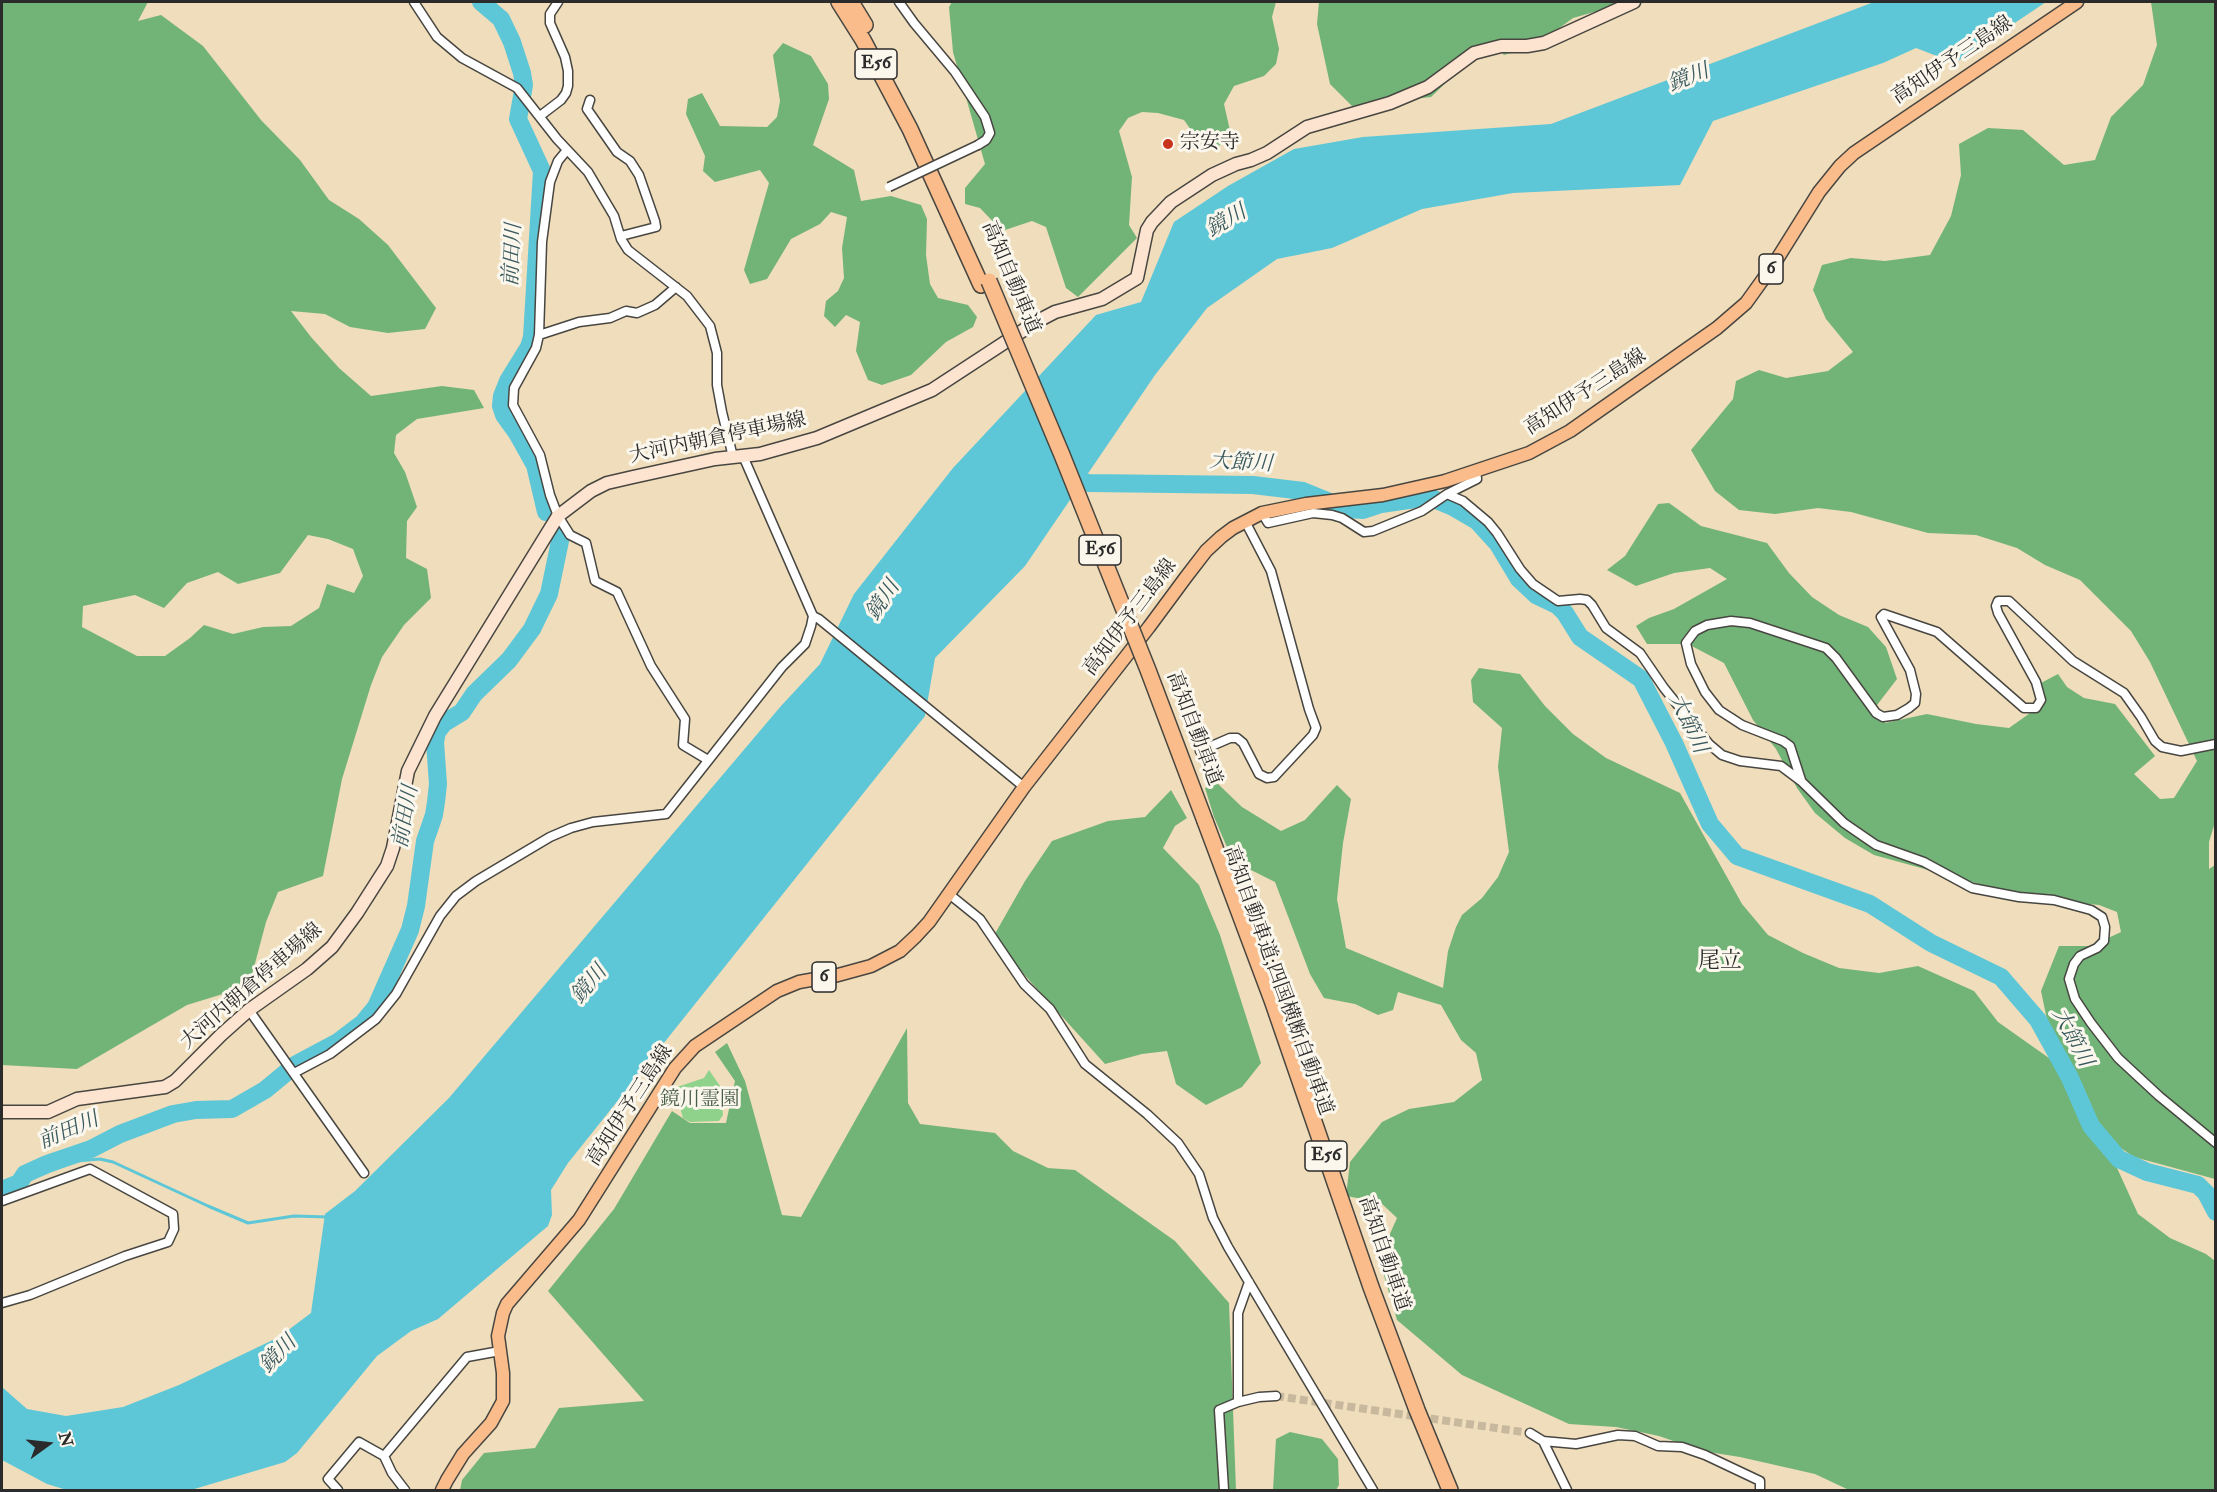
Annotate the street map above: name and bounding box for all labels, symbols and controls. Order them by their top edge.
street label: 高知伊予三島線 [1888,12,2018,110]
road number: E56 [855,49,897,79]
water label: 鏡川 [1665,60,1713,98]
place label: 宗安寺 [1180,132,1240,156]
marker: 宗安寺 [1161,137,1175,151]
water label: 鏡川 [1203,201,1251,243]
street label: 高知自動車道 [976,218,1044,338]
water label: 前田川 [500,223,528,287]
road number: 6 [1759,254,1783,284]
street label: 高知伊予三島線 [1521,345,1651,441]
street label: 大河内朝倉停車場線 [627,409,809,469]
water label: 大節川 [1209,450,1273,478]
road number: E56 [1079,535,1121,565]
street label: 高知伊予三島線 [1079,555,1183,681]
water label: 鏡川 [862,577,906,625]
street label: 高知自動車道 [1160,669,1226,789]
water label: 大節川 [1662,690,1712,758]
water label: 前田川 [389,784,425,850]
street label: 高知自動車道;四国横断自動車道 [1217,843,1337,1119]
street label: 大河内朝倉停車場線 [176,919,328,1055]
district label: 尾立 [1698,949,1742,975]
water label: 鏡川 [567,961,613,1009]
road number: 6 [812,962,836,992]
water label: 大節川 [2045,1004,2097,1072]
street label: 高知伊予三島線 [583,1041,679,1171]
park label: 鏡川霊園 [660,1089,740,1113]
water label: 前田川 [35,1108,103,1156]
road number: E56 [1305,1141,1347,1171]
street label: 高知自動車道 [1352,1193,1414,1315]
water label: 鏡川 [255,1331,303,1379]
north arrow [18,1414,78,1474]
text: N [54,1430,77,1449]

